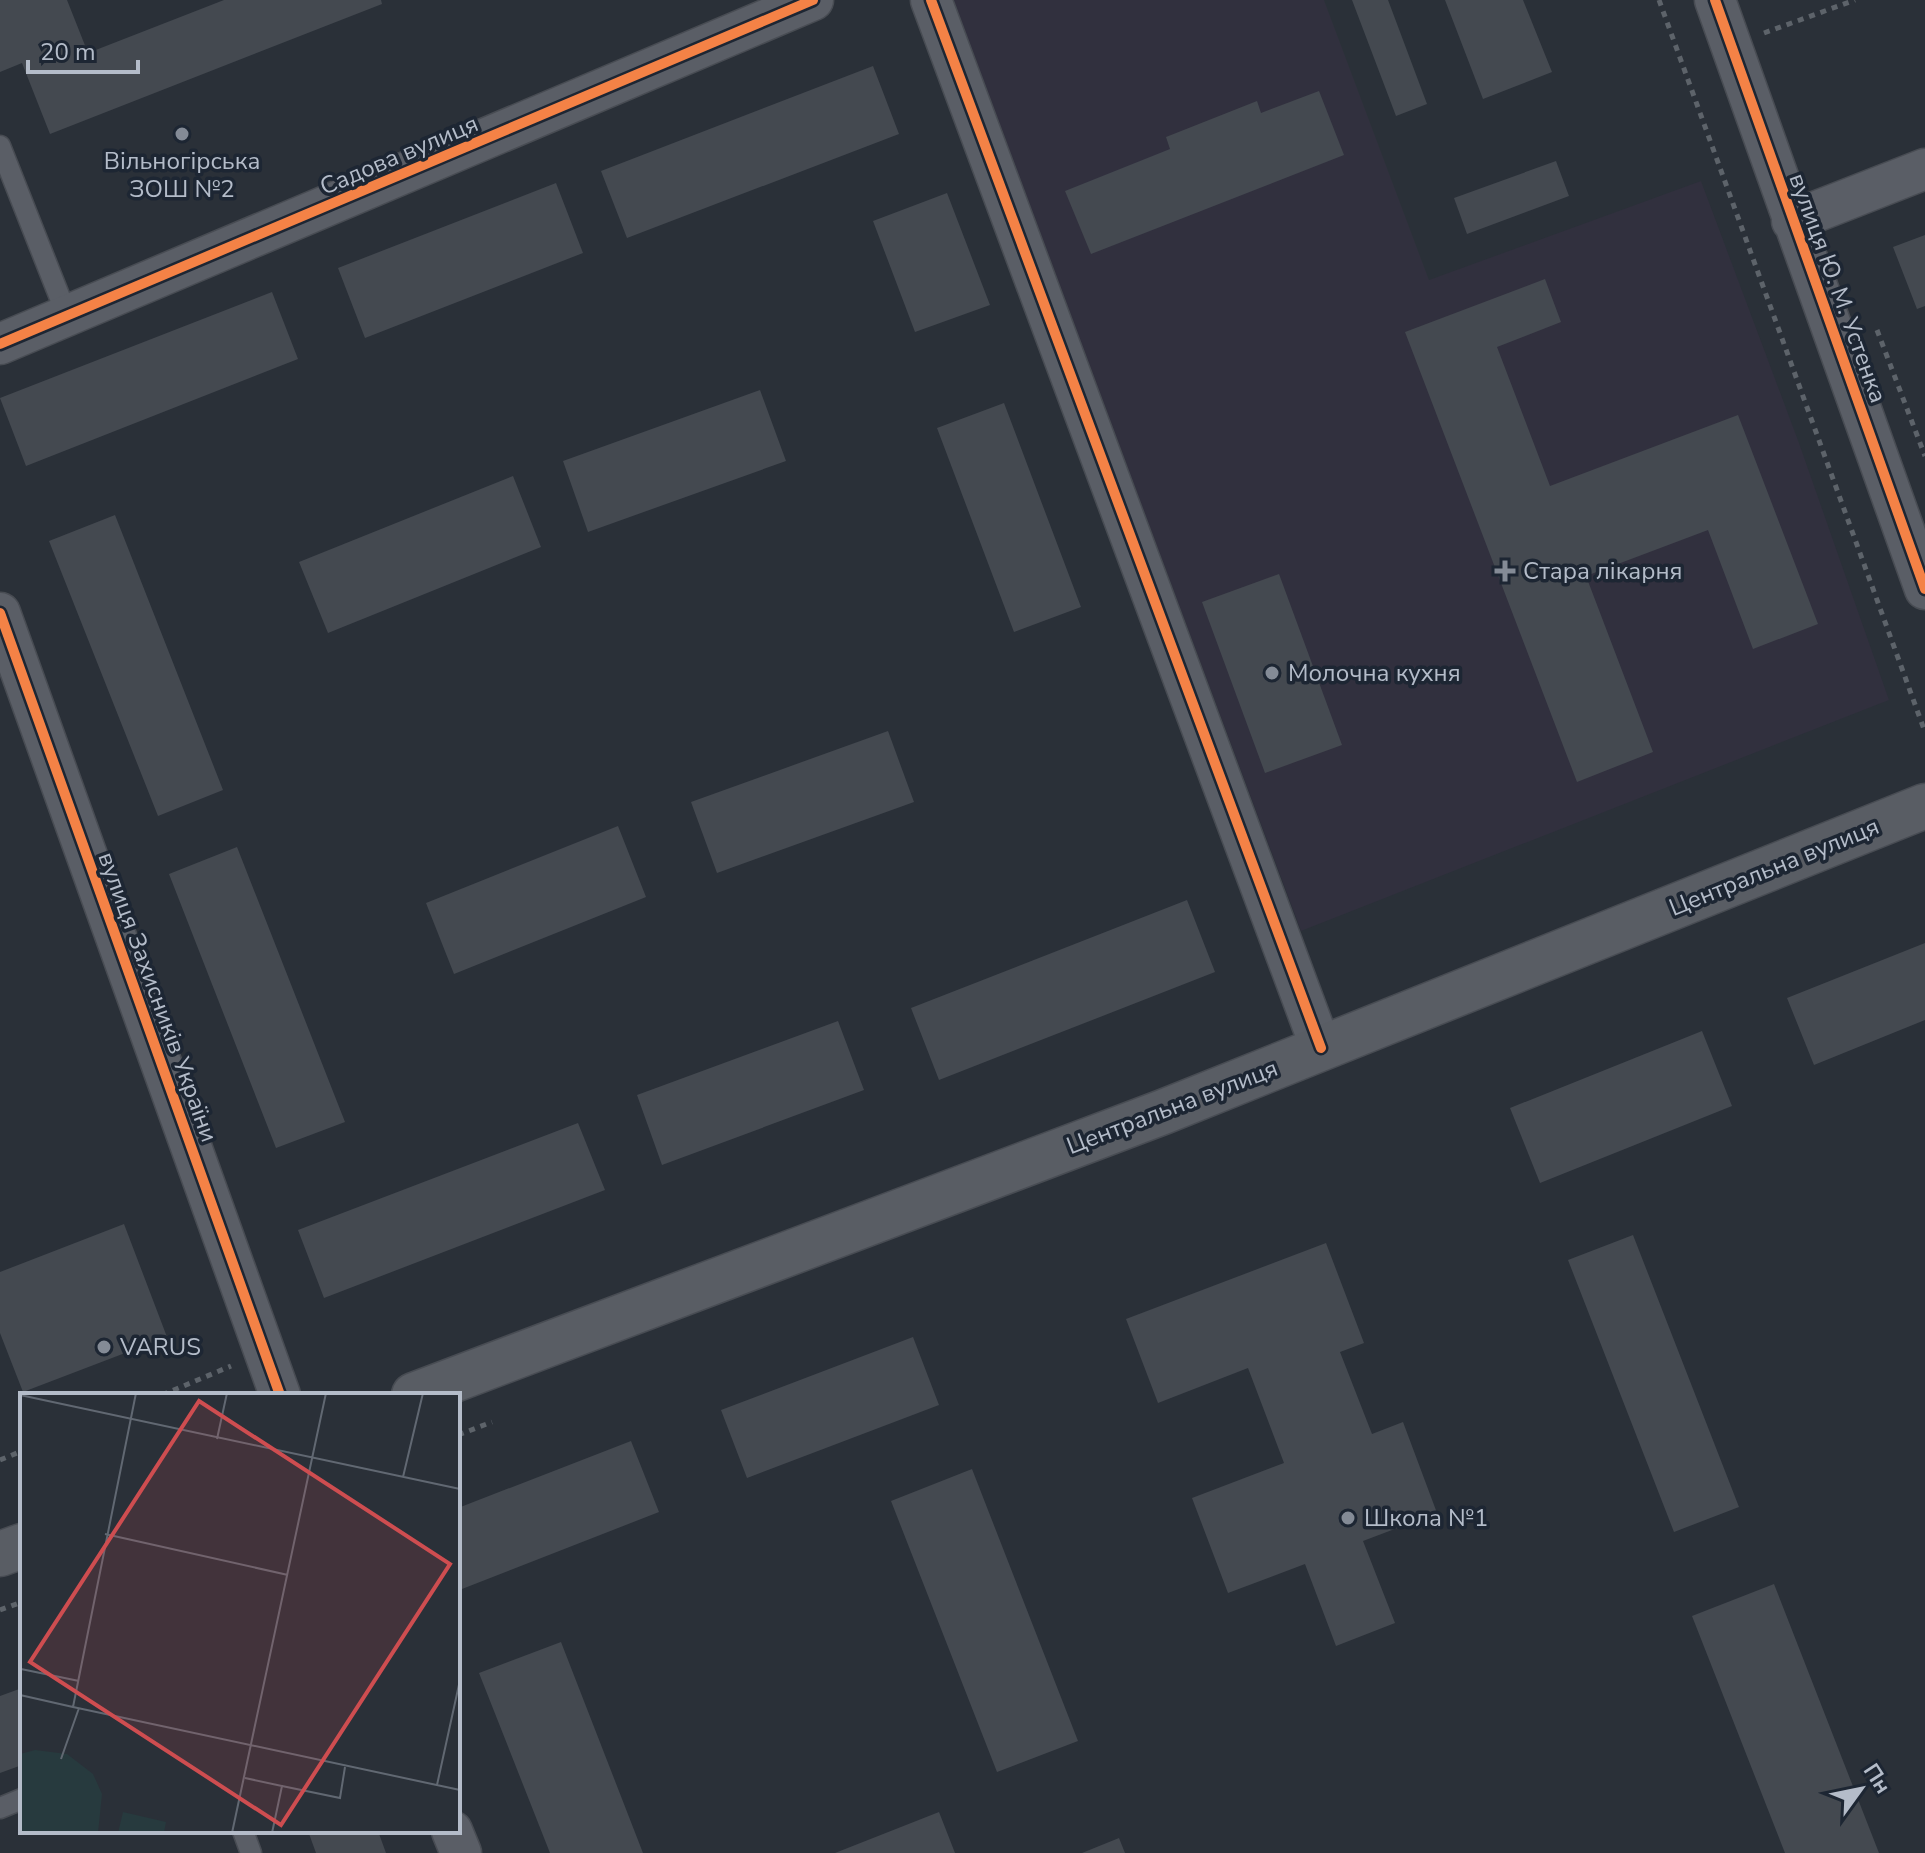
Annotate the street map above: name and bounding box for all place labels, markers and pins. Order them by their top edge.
marker: Вільногірська ЗОШ №2 [173,125,191,143]
place label: Вільногірська ЗОШ №2 [104,145,260,205]
place label: Стара лікарня [1523,555,1682,587]
marker: Стара лікарня [1494,560,1516,582]
place label: Молочна кухня [1288,657,1461,689]
marker: Молочна кухня [1263,664,1281,682]
place label: VARUS [119,1331,201,1363]
marker: VARUS [95,1338,113,1356]
place label: Школа №1 [1364,1502,1488,1534]
marker: Школа №1 [1339,1509,1357,1527]

